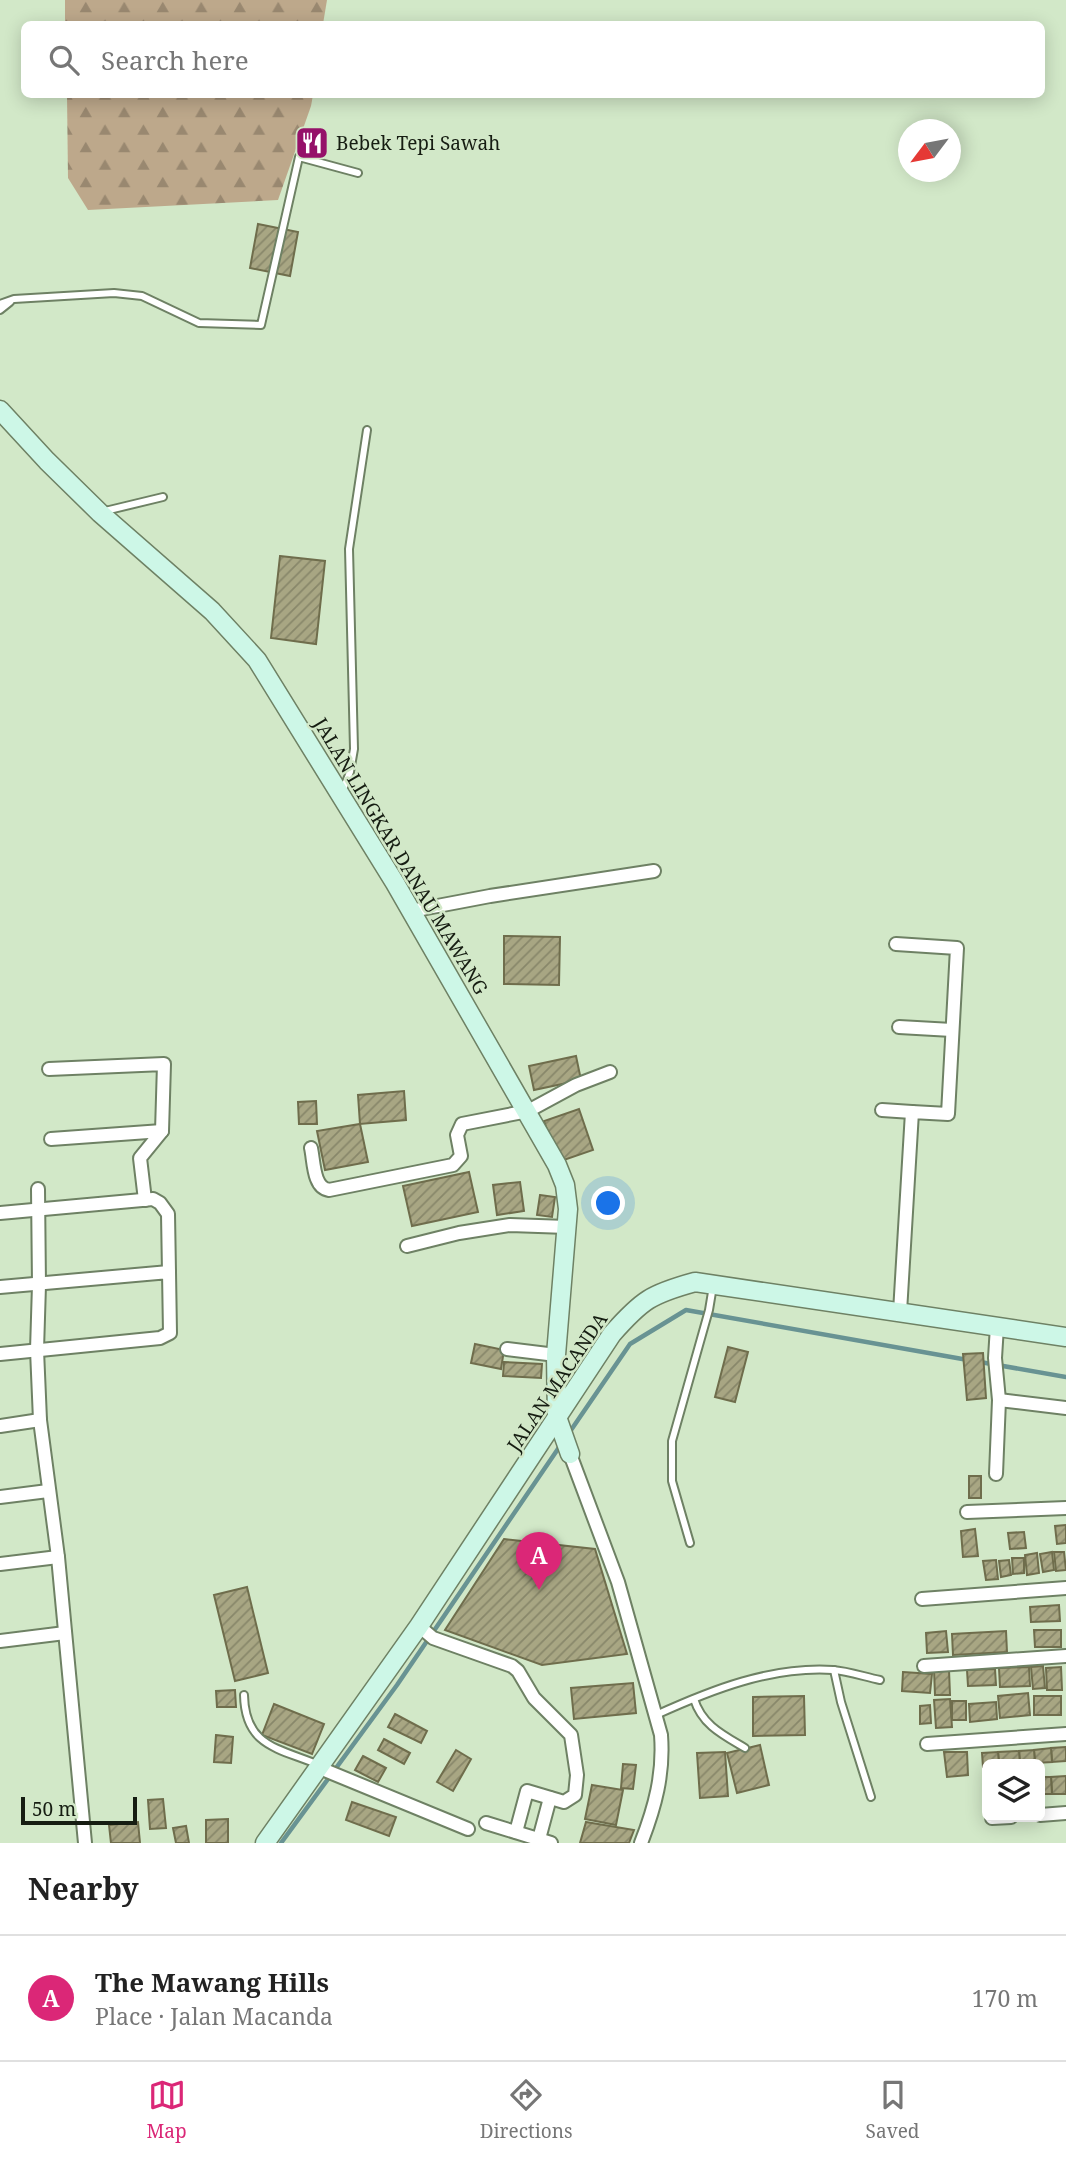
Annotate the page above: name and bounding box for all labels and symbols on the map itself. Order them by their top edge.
north arrow [898,119,961,182]
restaurant icon: Bebek Tepi Sawah [293,124,331,162]
place label: Bebek Tepi Sawah [336,130,500,156]
street label: JALAN LINGKAR DANAU MAWANG [307,712,494,1000]
your location [591,1186,625,1220]
street label: JALAN MACANDA [500,1307,613,1457]
pin: A [516,1532,562,1590]
scale bar [21,1794,136,1826]

